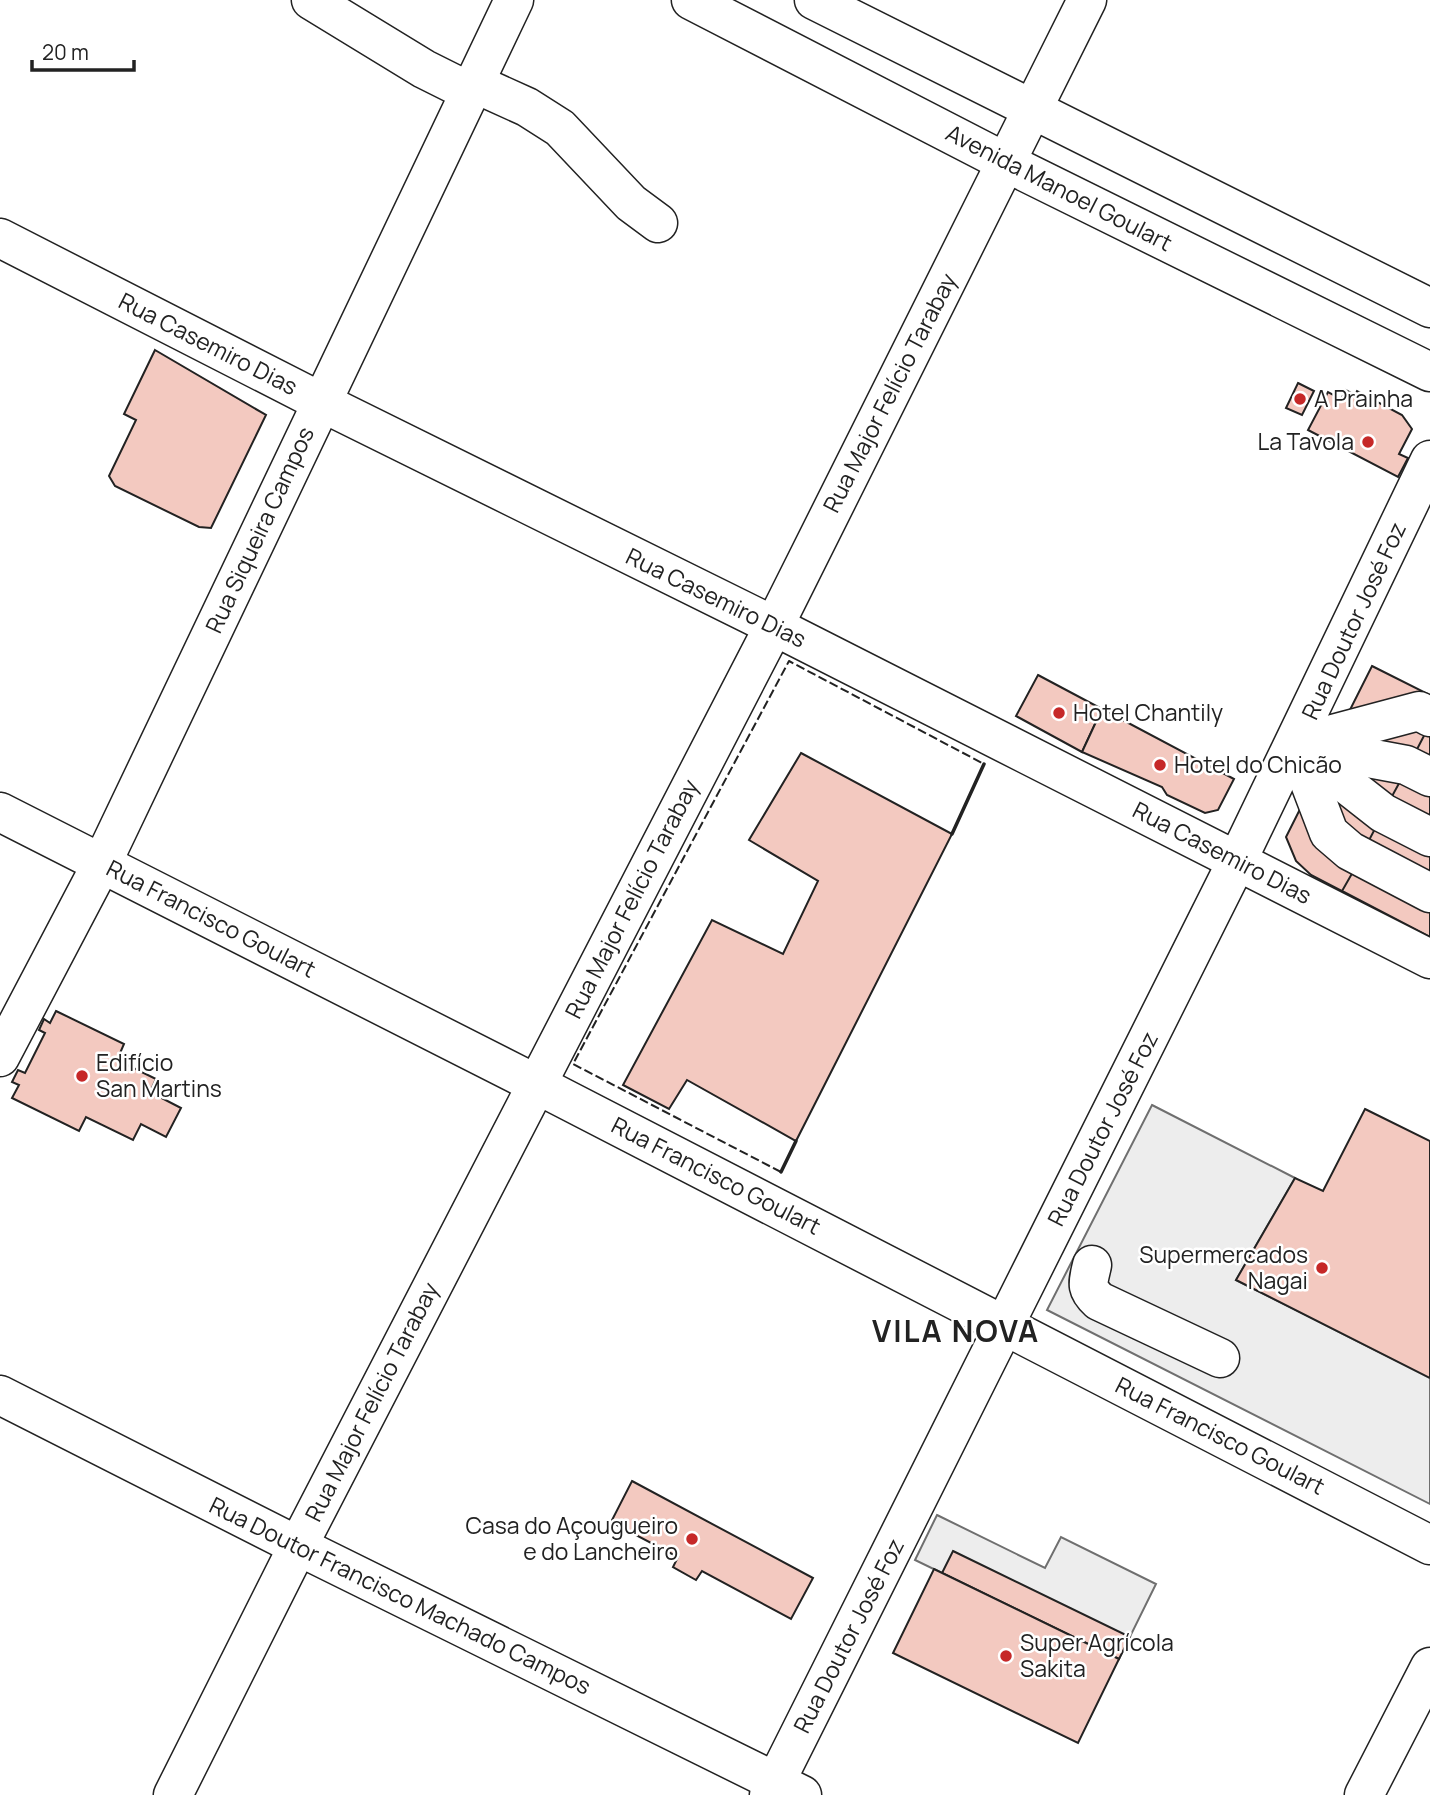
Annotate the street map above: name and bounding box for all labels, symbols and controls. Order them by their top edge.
scale bar [32,28,133,72]
text: 20 m [42,38,89,66]
street label: Avenida Manoel Goulart [941,116,1178,258]
street label: Rua Major Felício Tarabay [815,267,963,518]
street label: Rua Casemiro Dias [114,284,303,402]
place label: A Prainha [1314,382,1413,414]
marker: A Prainha [1292,391,1308,407]
street label: Rua Siqueira Campos [197,421,321,638]
place label: La Tavola [1257,425,1354,457]
marker: La Tavola [1360,434,1376,450]
street label: Rua Doutor José Foz [1293,517,1413,724]
street label: Rua Casemiro Dias [621,540,812,655]
place label: Hotel Chantily [1073,696,1223,728]
marker: Hotel Chantily [1051,705,1067,721]
place label: Hotel do Chicão [1174,748,1342,780]
marker: Hotel do Chicão [1152,757,1168,773]
street label: Rua Major Felício Tarabay [557,773,705,1024]
street label: Rua Casemiro Dias [1128,793,1317,911]
street label: Rua Francisco Goulart [101,851,322,985]
street label: Rua Doutor José Foz [1039,1026,1165,1231]
place label: Edifício San Martins [96,1046,222,1104]
marker: Edifício San Martins [74,1068,90,1084]
street label: Rua Francisco Goulart [606,1108,827,1242]
place label: Supermercados Nagai [1139,1238,1308,1296]
marker: Supermercados Nagai [1314,1260,1330,1276]
street label: Rua Major Felício Tarabay [297,1276,445,1527]
district label: VILA NOVA [872,1310,1040,1351]
street label: Rua Francisco Goulart [1110,1368,1331,1502]
street label: Rua Doutor Francisco Machado Campos [204,1489,597,1702]
place label: Casa do Açougueiro e do Lancheiro [466,1509,678,1567]
marker: Casa do Açougueiro e do Lancheiro [684,1531,700,1547]
street label: Rua Doutor José Foz [785,1533,911,1738]
place label: Super Agrícola Sakita [1020,1626,1174,1684]
marker: Super Agrícola Sakita [998,1648,1014,1664]

